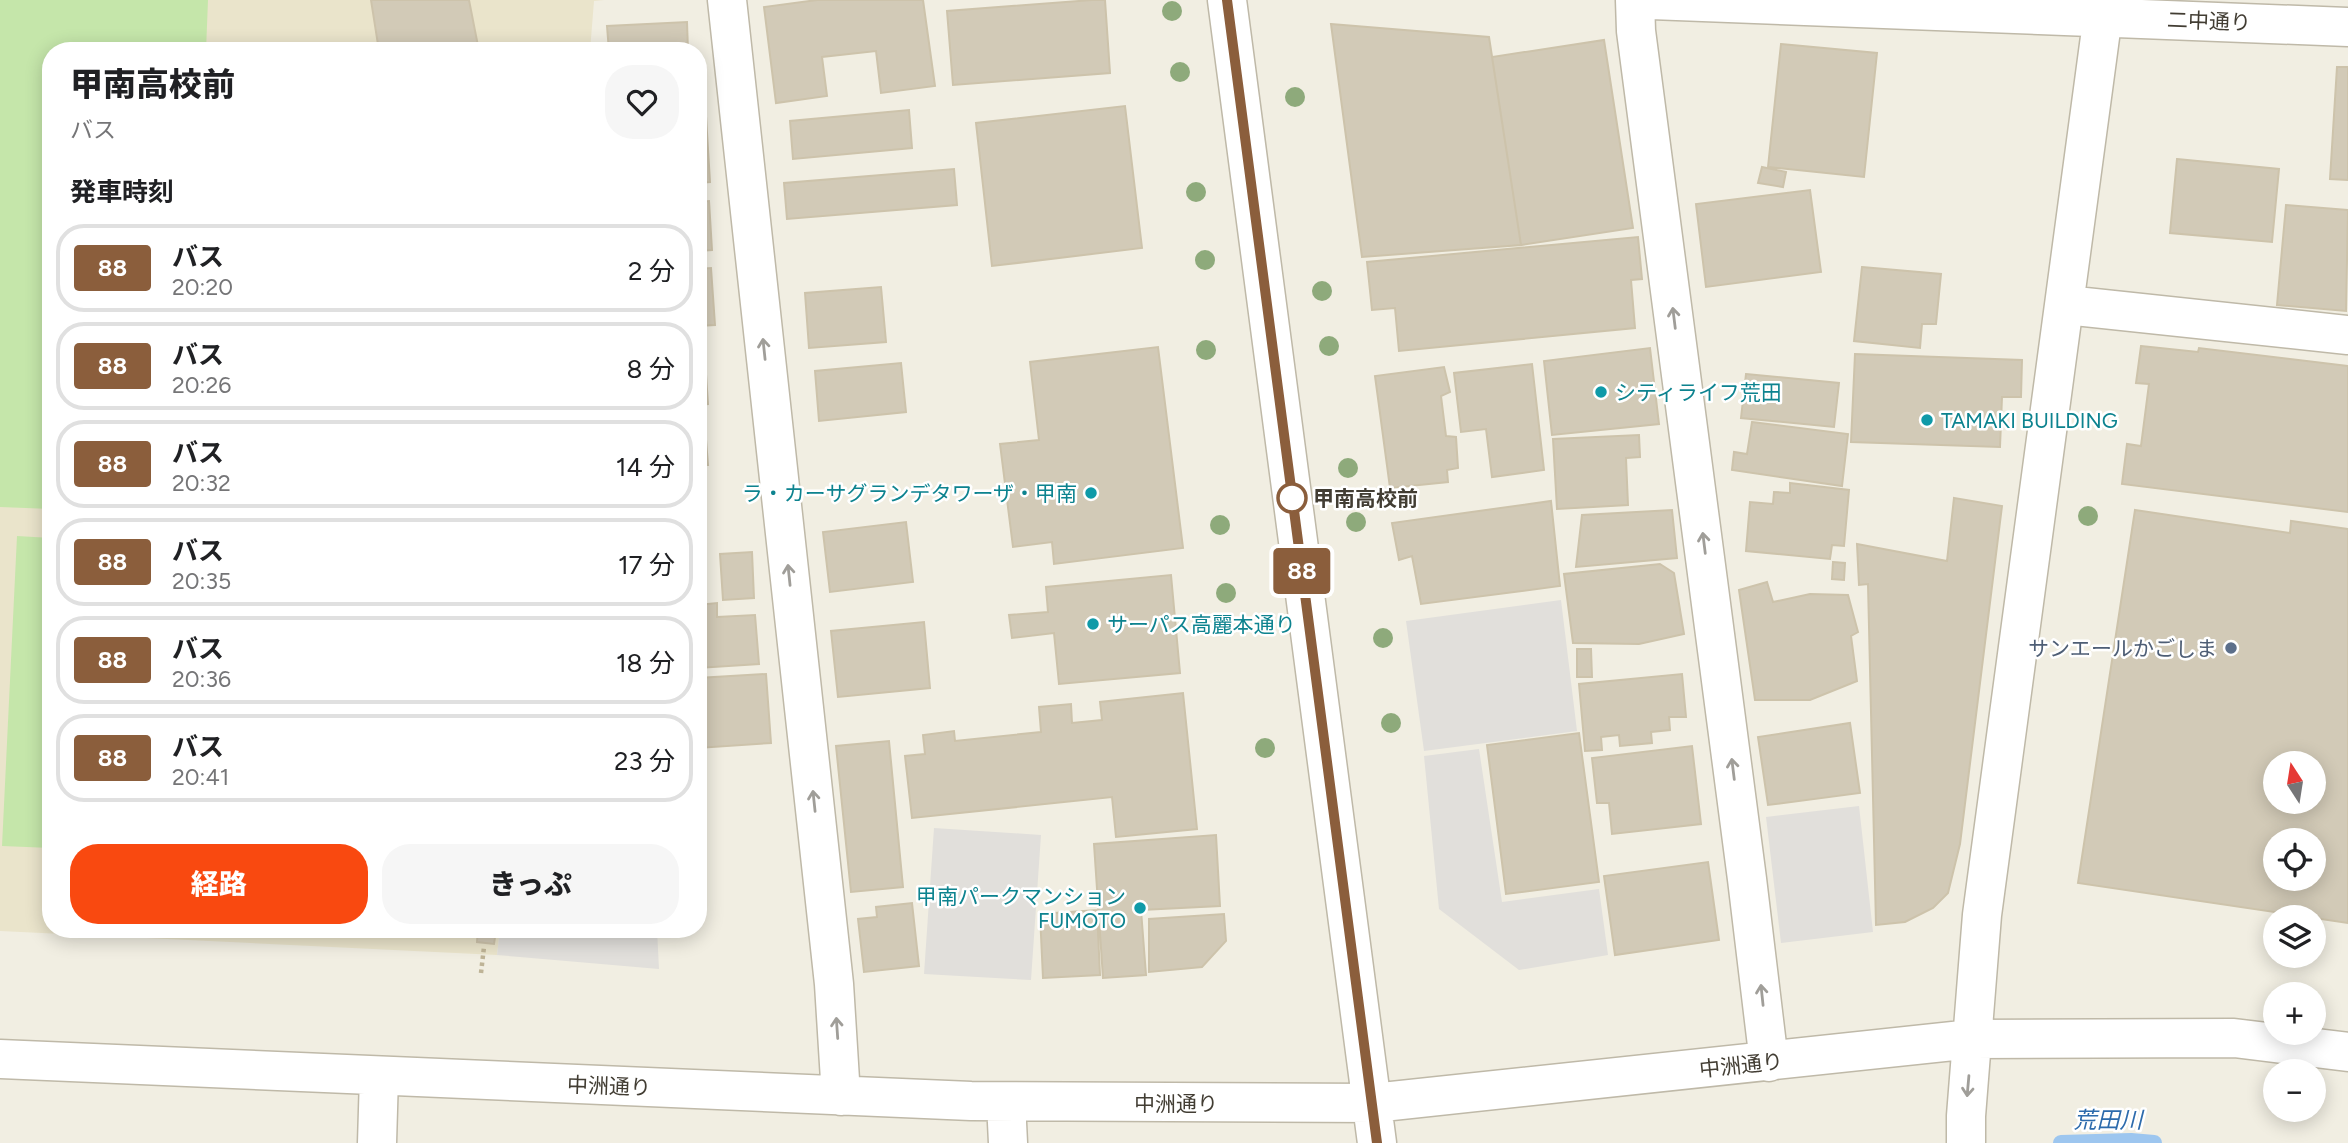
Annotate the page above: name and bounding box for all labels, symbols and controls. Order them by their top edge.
street label: 二中通り [2167,7,2251,35]
text: 甲南高校前 [70,65,235,104]
button: heart [605,65,679,139]
text: バス [70,116,116,144]
text: 発車時刻 [70,176,174,208]
text: バス [172,241,224,273]
text: 88 [98,253,127,282]
text: 2 分 [628,255,675,287]
text: 20:20 [172,273,233,301]
one-way arrow [1667,307,1680,330]
one-way arrow [758,338,771,361]
text: バス [172,339,224,371]
text: 88 [98,351,127,380]
text: 8 分 [627,353,675,385]
text: 20:26 [172,371,231,399]
place label: シティライフ荒田 [1615,380,1782,405]
marker: シティライフ荒田 [1593,384,1609,400]
place label: TAMAKI BUILDING [1941,408,2118,433]
marker: TAMAKI BUILDING [1919,412,1935,428]
text: バス [172,437,224,469]
text: 88 [98,449,127,478]
text: 14 分 [616,451,675,483]
text: 20:32 [172,469,231,497]
place label: ラ・カーサグランデタワーザ・甲南 [742,481,1077,506]
marker: 甲南高校前 [1277,483,1307,513]
marker: ラ・カーサグランデタワーザ・甲南 [1083,485,1099,501]
place label: 甲南高校前 [1313,486,1418,511]
one-way arrow [1697,532,1710,555]
text: バス [172,535,224,567]
text: 88 [98,547,127,576]
line badge: 88 [1270,548,1334,594]
text: 17 分 [618,549,675,581]
text: 88 [1287,556,1317,585]
one-way arrow [782,564,795,587]
text: 20:35 [172,567,231,595]
place label: サーパス高麗本通り [1107,612,1296,637]
marker: サーパス高麗本通り [1085,616,1101,632]
text: バス [172,633,224,665]
place label: サンエールかごしま [2028,636,2217,661]
marker: サンエールかごしま [2223,640,2239,656]
text: 88 [98,645,127,674]
text: 18 分 [616,647,675,679]
text: 20:36 [172,665,231,693]
text: バス [172,731,224,763]
text: 88 [98,743,127,772]
text: 23 分 [614,745,675,777]
north arrow [2263,751,2326,814]
map controls [2263,751,2326,1122]
one-way arrow [1726,758,1739,781]
text: 20:41 [172,763,229,791]
one-way arrow [807,790,820,813]
button: locate [2263,828,2326,891]
button: 経路 [70,844,368,924]
button: きっぷ [382,844,679,924]
place label: 甲南パークマンション FUMOTO [916,884,1126,933]
marker: 甲南パークマンション FUMOTO [1132,900,1148,916]
button: layers [2263,905,2326,968]
button: + [2263,982,2326,1045]
one-way arrow [1755,984,1768,1006]
one-way arrow [830,1017,843,1039]
street label: 中洲通り [1698,1048,1784,1082]
button: − [2263,1059,2326,1122]
street label: 中洲通り [567,1072,651,1100]
one-way arrow [1961,1074,1974,1097]
street label: 中洲通り [1134,1091,1218,1116]
water label: 荒田川 [2074,1106,2146,1134]

